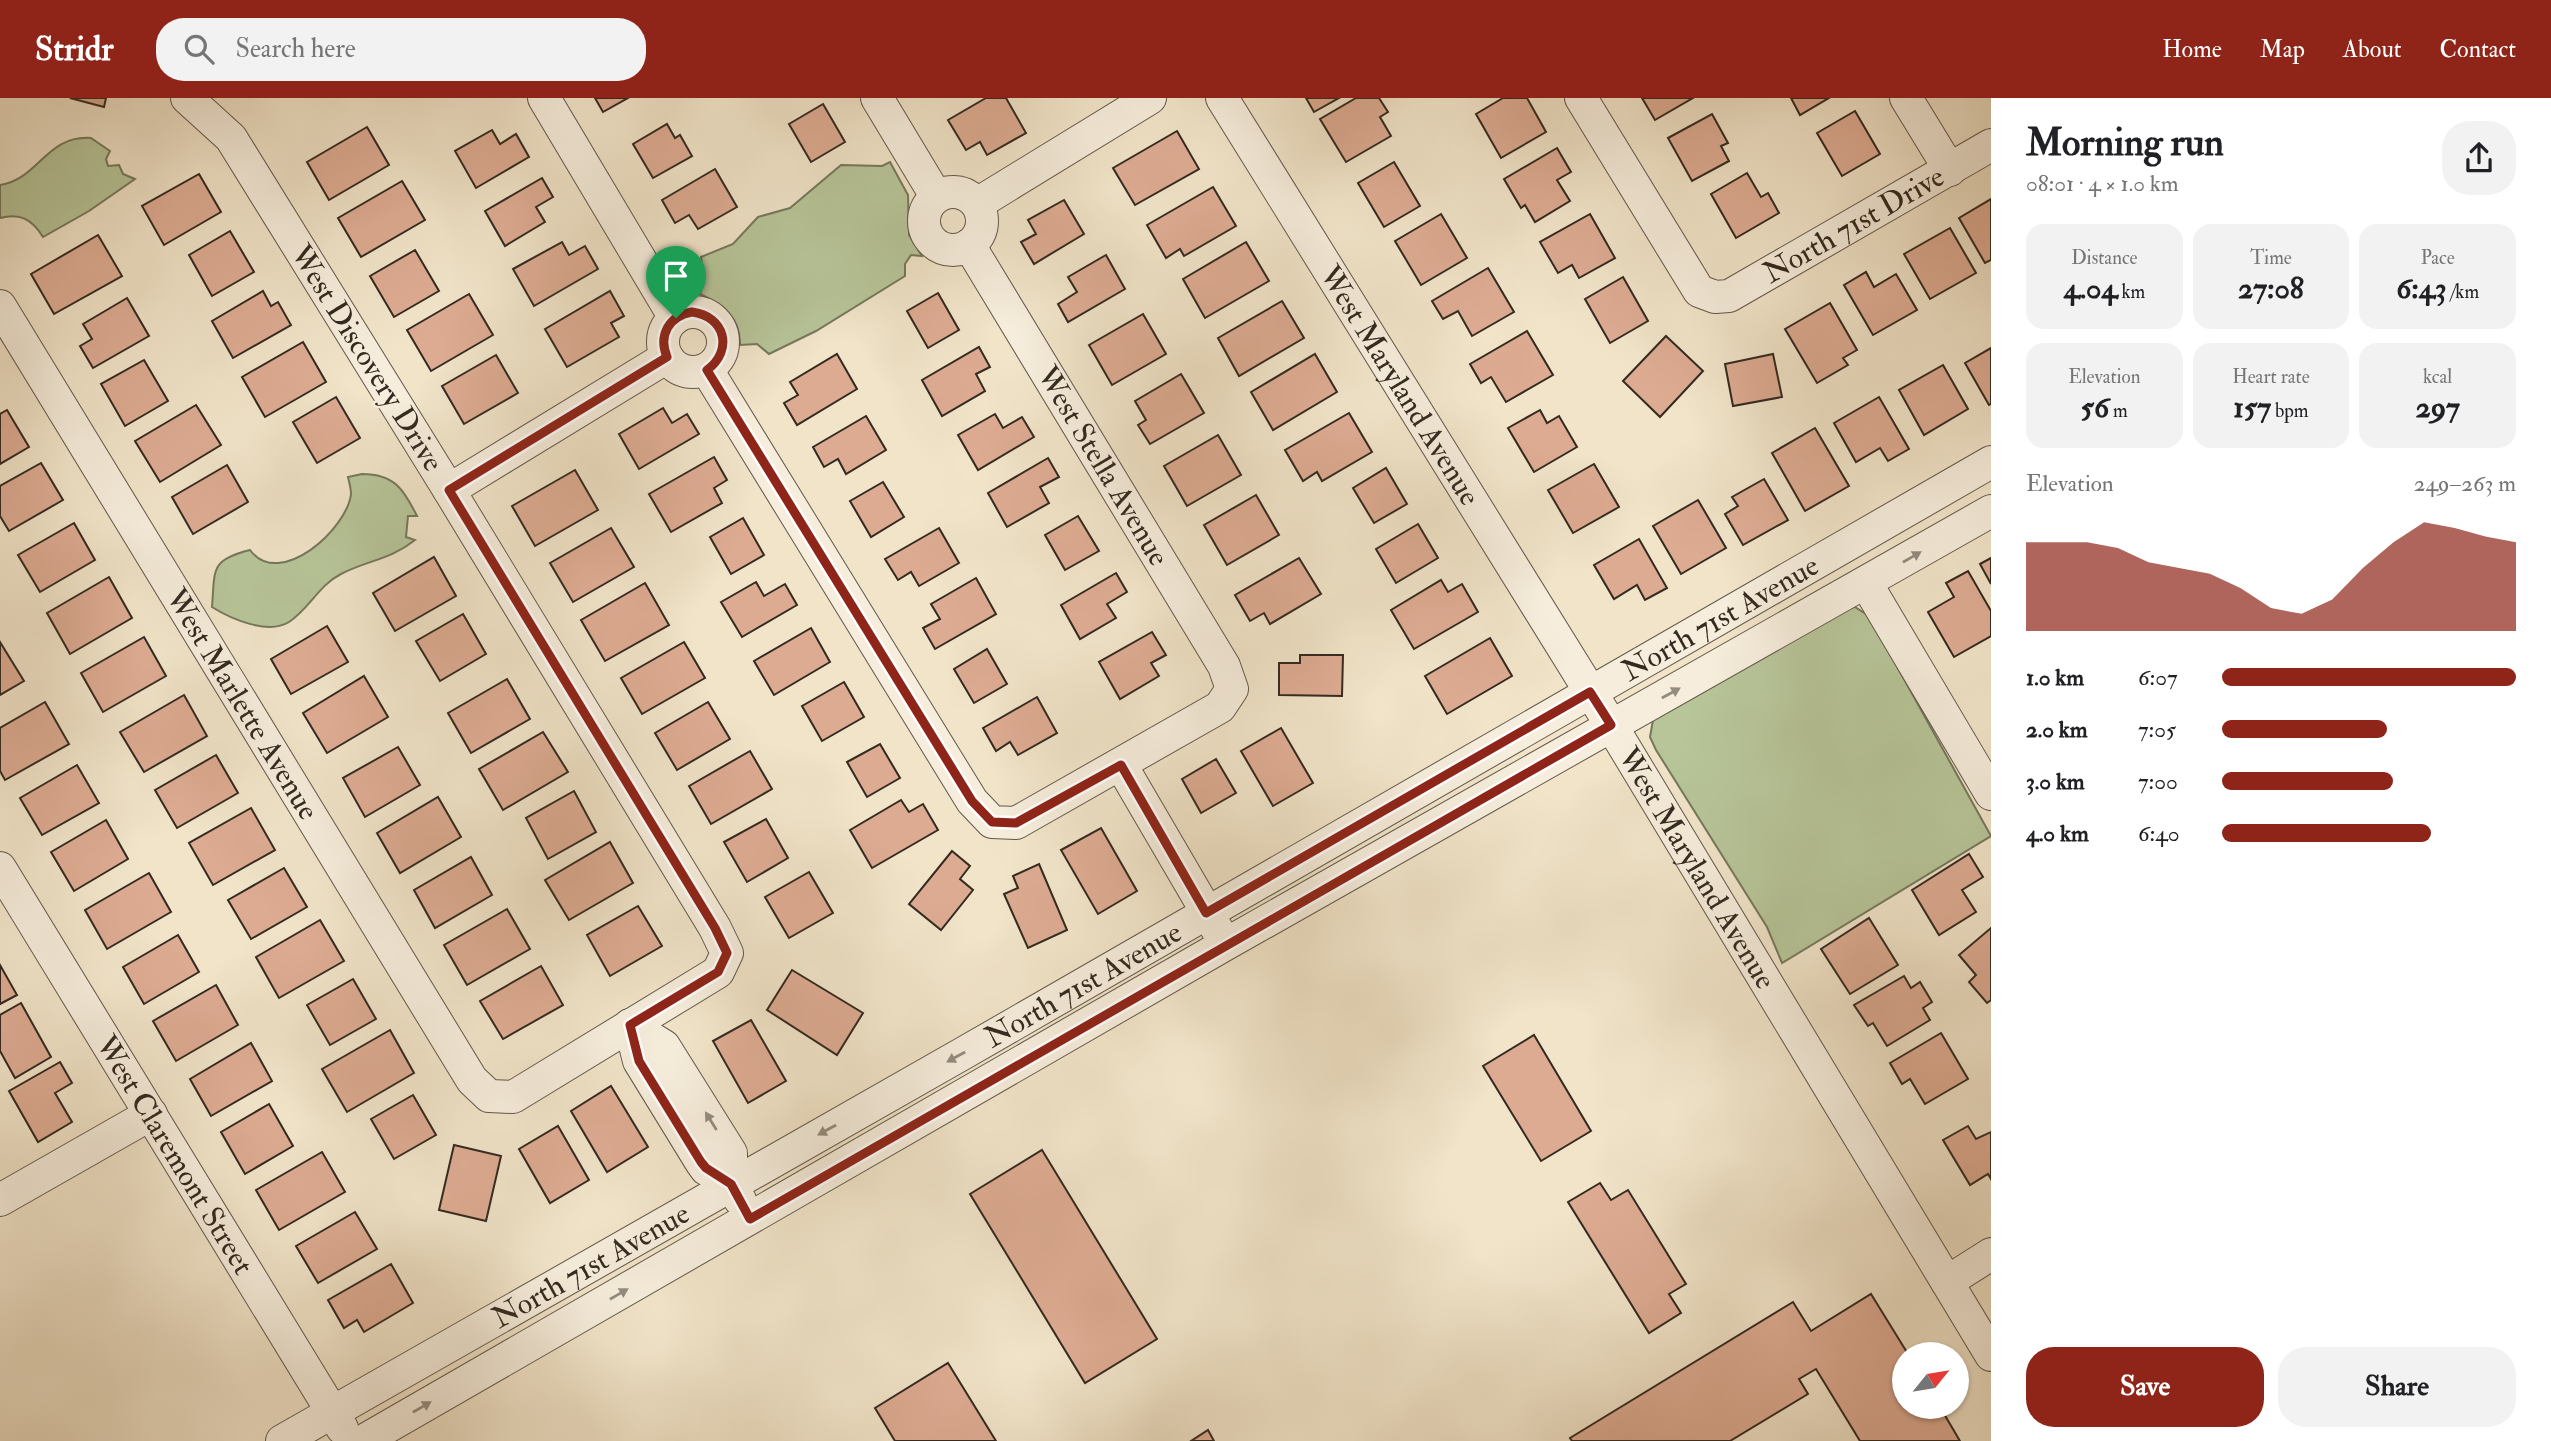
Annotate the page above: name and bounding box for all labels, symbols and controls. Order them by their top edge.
search box [156,18,646,81]
text: Stridr [35,29,114,70]
icon: search [180,30,218,68]
text: Search here [236,33,356,65]
text: Home [2162,34,2222,65]
text: Map [2260,34,2305,65]
text: About [2343,34,2402,65]
text: Contact [2440,34,2516,65]
text: Morning run [2026,119,2224,167]
button: share [2442,121,2516,195]
street label: North 71st Drive [1756,158,1951,291]
text: 08:01 · 4 × 1.0 km [2026,169,2179,198]
street label: West Discovery Drive [282,237,452,478]
pin [646,246,706,318]
text: Distance [2071,246,2138,270]
text: Time [2250,246,2292,270]
text: Pace [2421,246,2455,270]
icon: arrive [657,257,695,295]
street label: West Maryland Avenue [1311,258,1489,512]
text: 4.04 [2063,270,2117,307]
text: 27:08 [2238,270,2304,307]
text: 6:43 [2396,270,2446,307]
text: km [2117,280,2145,304]
text: /km [2446,280,2479,304]
street label: West Stella Avenue [1028,359,1177,573]
text: Elevation [2068,365,2141,389]
text: Heart rate [2232,365,2310,389]
text: kcal [2423,365,2452,389]
text: 56 [2081,389,2109,426]
text: 157 [2233,389,2271,426]
text: 297 [2415,389,2460,426]
text: m [2109,399,2128,423]
text: bpm [2271,399,2309,423]
text: Elevation [2026,469,2114,498]
text: 249–263 m [2414,469,2516,498]
street label: North 71st Avenue [1615,547,1825,689]
one-way arrow [1902,551,1922,563]
street label: West Marlette Avenue [157,581,327,826]
text: 1.0 km [2026,663,2084,692]
text: 6:07 [2138,663,2178,692]
one-way arrow [1661,687,1681,699]
text: 2.0 km [2026,715,2088,744]
text: 7:05 [2138,715,2176,744]
street label: West Maryland Avenue [1610,740,1784,996]
text: 3.0 km [2026,767,2085,796]
text: 7:00 [2138,767,2178,796]
text: 4.0 km [2026,819,2089,848]
text: 6:40 [2138,819,2179,848]
street label: North 71st Avenue [978,913,1188,1056]
street label: West Claremont Street [87,1027,262,1281]
one-way arrow [947,1051,966,1063]
one-way arrow [705,1112,718,1131]
one-way arrow [818,1124,837,1136]
street label: North 71st Avenue [485,1195,696,1336]
one-way arrow [610,1288,629,1300]
north arrow [1892,1342,1969,1419]
map controls [1892,1342,1969,1419]
button: Save [2026,1347,2264,1427]
button: Share [2278,1347,2516,1427]
one-way arrow [412,1401,431,1413]

